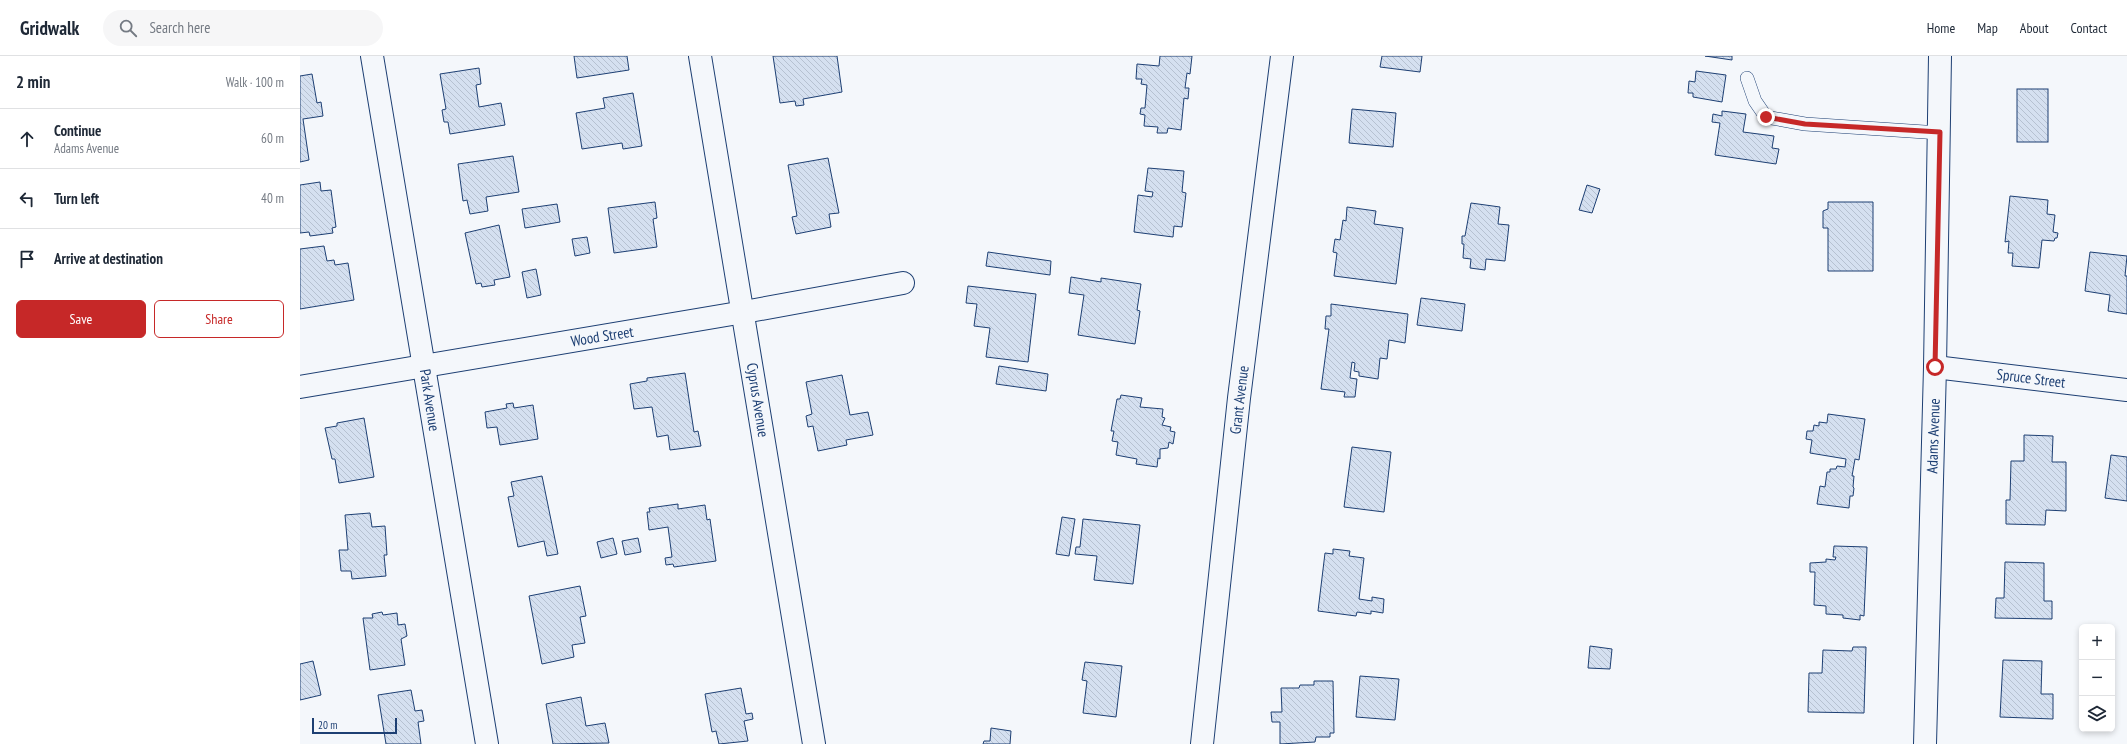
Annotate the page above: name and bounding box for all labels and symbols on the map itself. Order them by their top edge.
route end [1757,108,1775,126]
street label: Wood Street [569,322,635,350]
route start [1926,358,1944,376]
street label: Cyprus Avenue [743,362,773,438]
street label: Spruce Street [1996,364,2066,392]
street label: Grant Avenue [1225,365,1253,435]
street label: Park Avenue [416,368,444,432]
street label: Adams Avenue [1922,398,1944,474]
scale bar [312,716,397,735]

